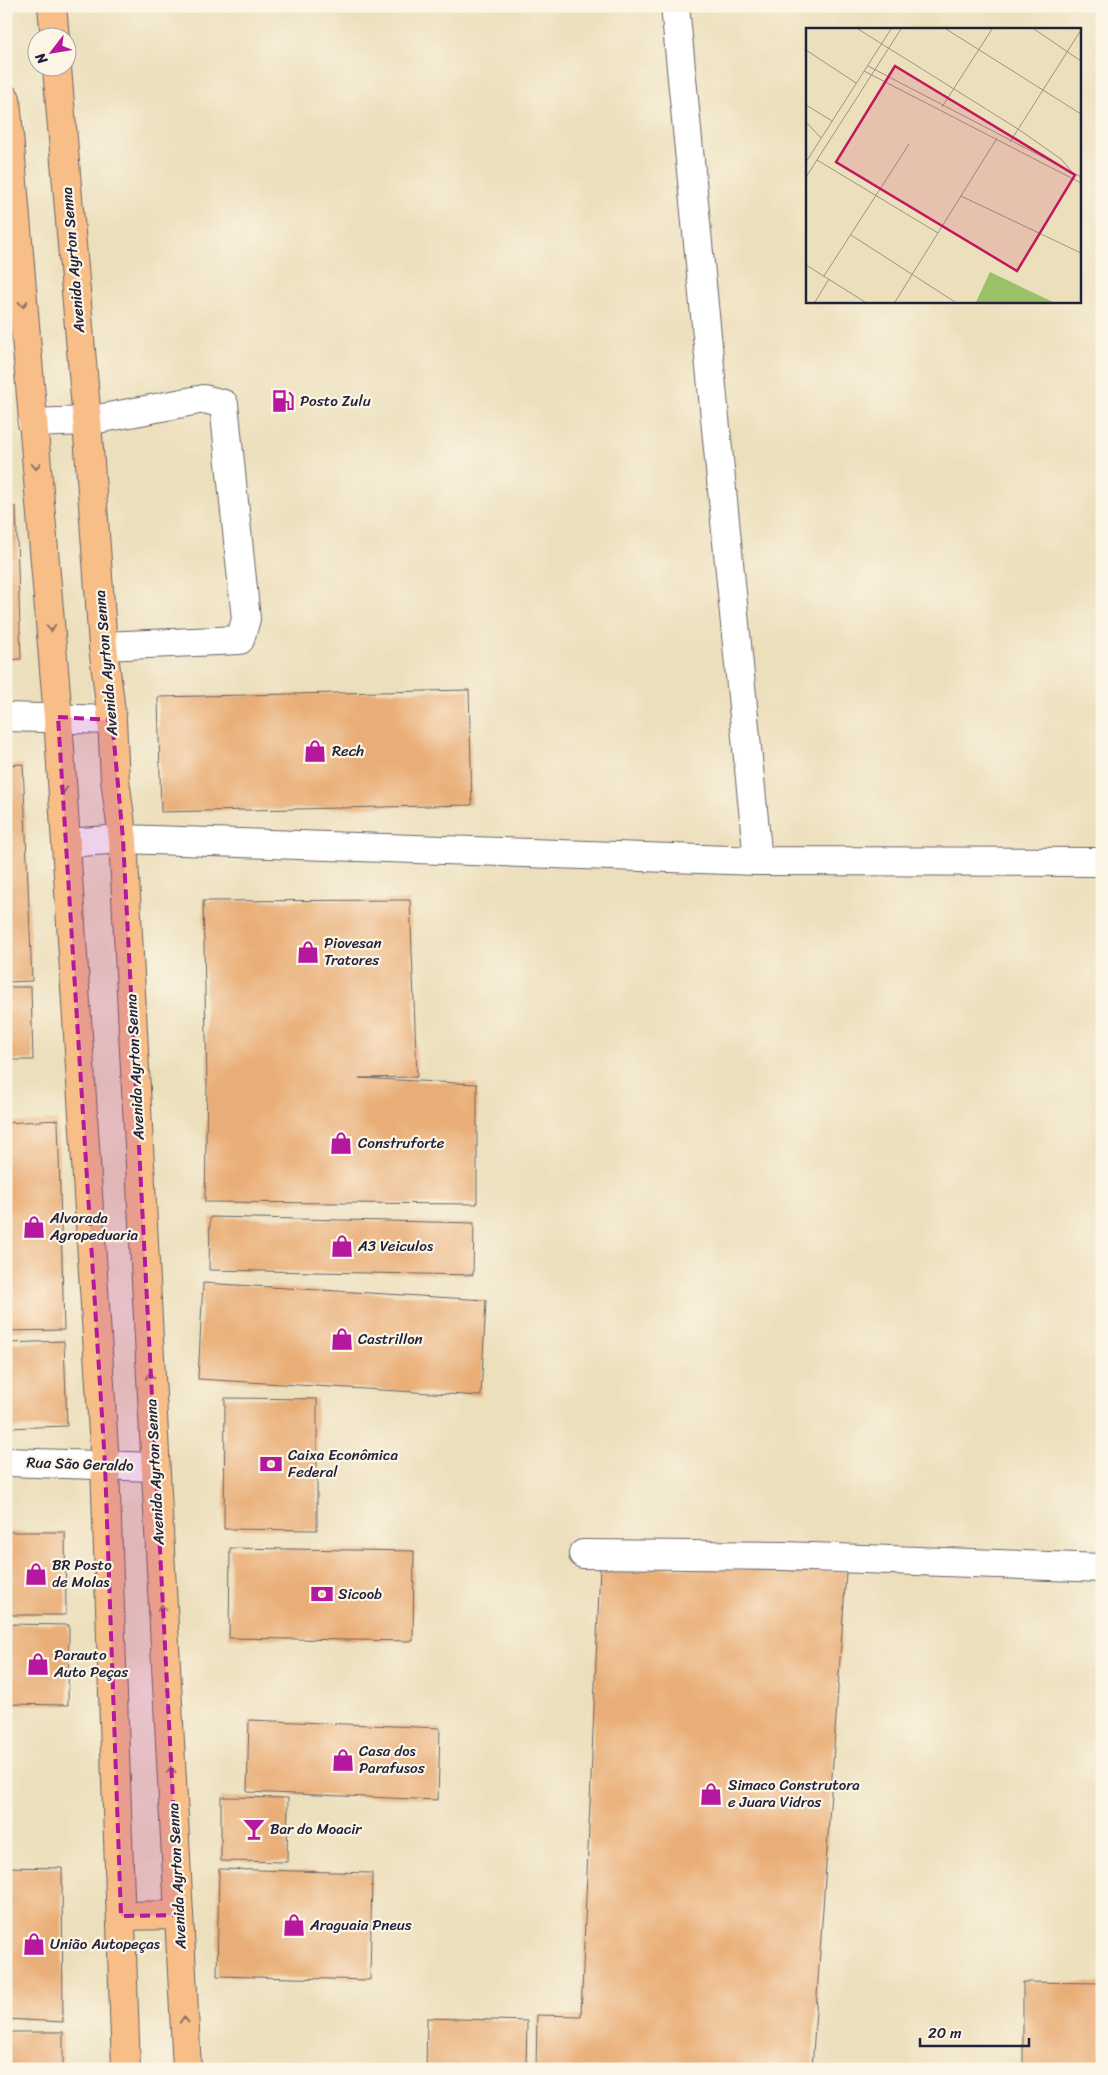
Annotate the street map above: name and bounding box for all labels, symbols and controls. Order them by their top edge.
north arrow [28,28,78,78]
inset map [806,28,1080,302]
text: N [28,48,55,70]
street label: Avenida Ayrton Senna [54,185,92,335]
one-way arrow [17,301,28,309]
fuel station icon: Posto Zulu [270,388,296,414]
place label: Posto Zulu [300,388,371,414]
one-way arrow [30,462,41,470]
street label: Avenida Ayrton Senna [87,588,125,738]
one-way arrow [45,624,56,632]
shop icon: Rech [302,738,328,764]
place label: Rech [332,738,364,764]
one-way arrow [57,786,68,794]
place label: Piovesan Tratores [324,930,382,973]
shop icon: Piovesan Tratores [295,939,321,965]
street label: Avenida Ayrton Senna [118,993,152,1142]
shop icon: Construforte [328,1130,354,1156]
place label: Construforte [358,1130,445,1156]
place label: Alvorada Agropeduaria [49,1205,139,1248]
shop icon: Alvorada Agropeduaria [21,1214,47,1240]
shop icon: A3 Veiculos [329,1233,355,1259]
place label: A3 Veiculos [357,1233,434,1259]
shop icon: Castrillon [329,1326,355,1352]
place label: Castrillon [358,1326,423,1352]
one-way arrow [145,1372,156,1380]
street label: Avenida Ayrton Senna [138,1398,172,1547]
place label: Caixa Econômica Federal [288,1442,398,1485]
street label: Rua São Geraldo [26,1449,135,1479]
bank icon: Caixa Econômica Federal [258,1451,284,1477]
place label: BR Posto de Molas [52,1552,112,1595]
shop icon: BR Posto de Molas [23,1561,49,1587]
bank icon: Sicoob [309,1581,335,1607]
place label: Sicoob [338,1581,382,1607]
one-way arrow [157,1604,168,1612]
place label: Parauto Auto Peças [53,1642,128,1685]
shop icon: Parauto Auto Peças [25,1651,51,1677]
place label: Casa dos Parafusos [359,1738,425,1781]
shop icon: Casa dos Parafusos [330,1747,356,1773]
one-way arrow [166,1766,176,1774]
place label: Simaco Construtora e Juara Vidros [728,1772,860,1815]
shop icon: Simaco Construtora e Juara Vidros [698,1781,724,1807]
street label: Avenida Ayrton Senna [160,1802,194,1951]
bar icon: Bar do Moacir [241,1816,267,1842]
place label: Bar do Moacir [270,1816,362,1842]
shop icon: Araguaia Pneus [281,1912,307,1938]
place label: Araguaia Pneus [309,1912,412,1938]
shop icon: União Autopeças [21,1931,47,1957]
place label: União Autopeças [50,1931,161,1957]
scale bar [920,2015,1029,2047]
one-way arrow [179,2016,190,2024]
text: 20 m [928,2020,962,2046]

